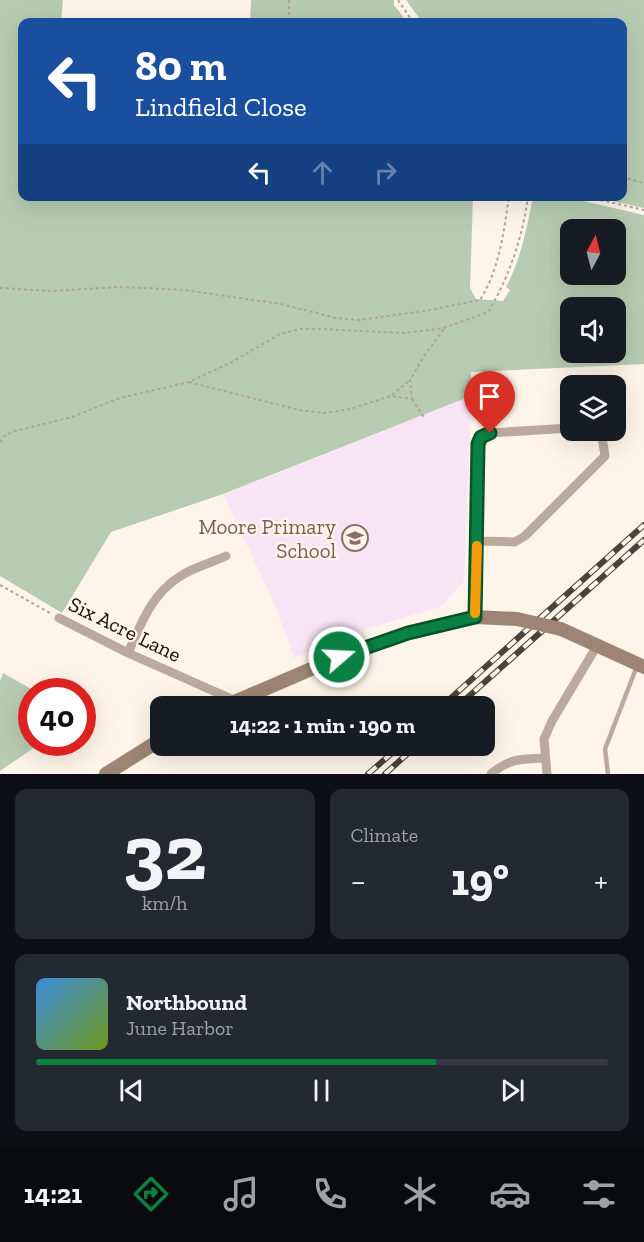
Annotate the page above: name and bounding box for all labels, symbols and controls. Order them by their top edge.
text: 80 m [135,40,226,91]
icon: left [36,42,114,120]
text: Lindfield Close [135,91,307,123]
icon: left [243,156,276,189]
icon: ahead [306,156,339,189]
icon: right [369,156,402,189]
north arrow [560,219,626,285]
map controls [560,219,626,441]
button: sound [560,297,626,363]
pin [464,371,515,433]
button: layers [560,375,626,441]
icon: arrive [473,380,506,413]
place label: Moore Primary School [198,514,336,563]
school or university icon: Moore Primary School [340,523,370,553]
street label: Six Acre Lane [65,591,185,667]
position arrow [307,625,371,689]
speed limit sign: 40 [18,678,96,756]
text: 14:22 · 1 min · 190 m [230,712,415,739]
text: 32 [123,805,206,899]
text: Climate [351,823,418,847]
text: 19° [451,853,509,907]
text: − [351,861,366,900]
text: + [594,861,608,900]
text: km/h [142,891,188,915]
text: Northbound [126,989,247,1016]
text: June Harbor [126,1016,234,1040]
icon: previous [115,1074,148,1107]
icon: pause [305,1074,338,1107]
icon: next [496,1074,529,1107]
icon: directions [130,1173,172,1215]
icon: music [220,1173,262,1215]
icon: phone [309,1173,351,1215]
icon: climate [399,1173,441,1215]
icon: car [489,1173,531,1215]
icon: filters [578,1173,620,1215]
text: 14:21 [24,1178,82,1210]

